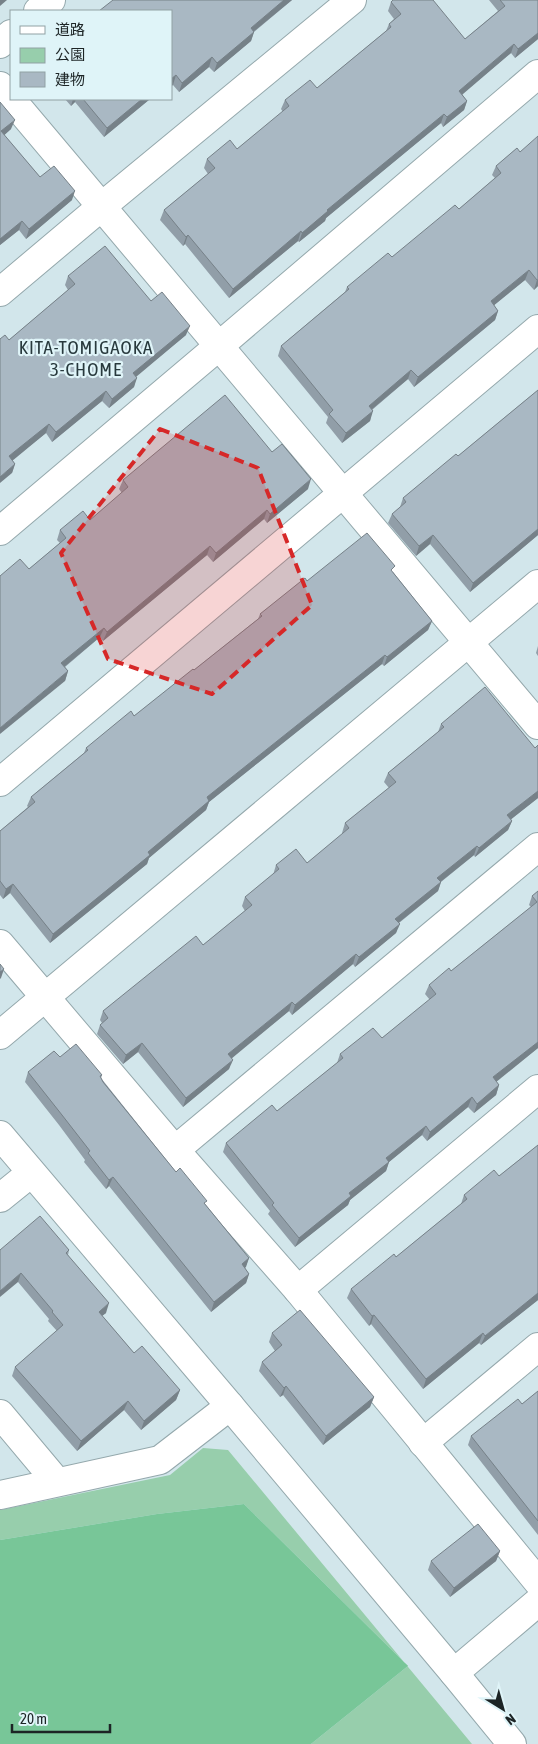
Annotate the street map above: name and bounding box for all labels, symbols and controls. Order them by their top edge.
legend [10,10,172,100]
text: 道路 [55,21,85,38]
text: 公園 [55,46,85,63]
text: 建物 [55,71,85,88]
district label: KITA-TOMIGAOKA 3-CHOME [19,336,153,380]
north arrow [478,1684,528,1734]
scale bar [12,1702,110,1734]
text: 20 m [20,1710,47,1727]
text: N [503,1711,519,1728]

